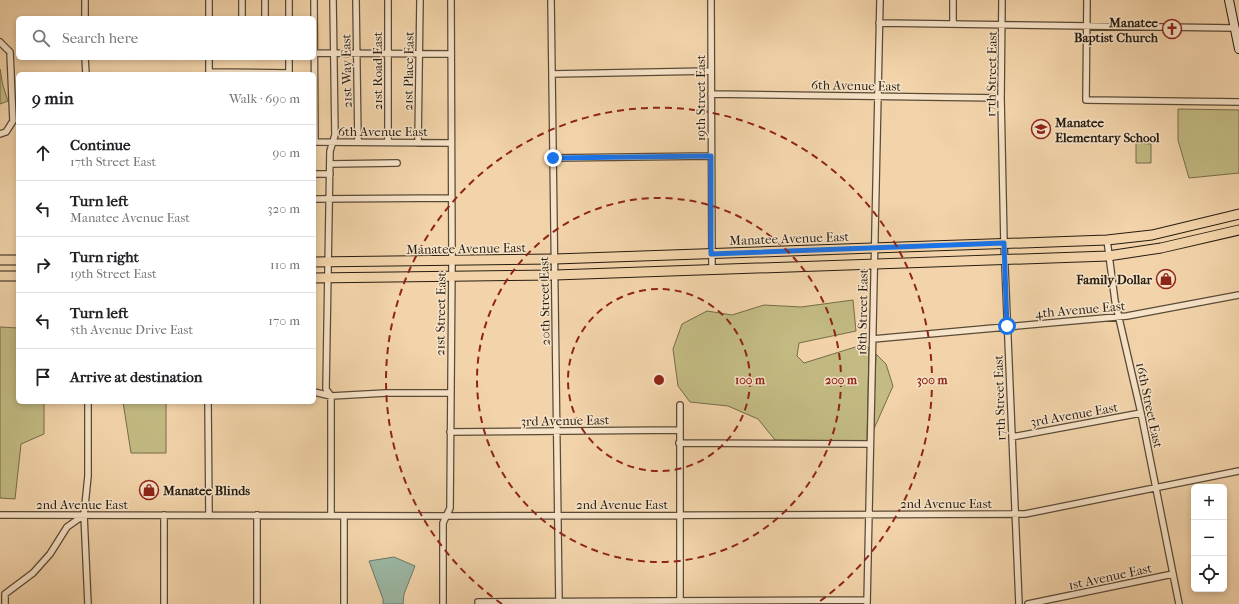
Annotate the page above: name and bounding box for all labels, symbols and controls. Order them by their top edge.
place label: Manatee Baptist Church [1074,15,1159,46]
search box [16,16,316,60]
church icon: Manatee Baptist Church [1161,18,1183,40]
icon: search [30,27,52,49]
text: Search here [62,29,138,47]
street label: 17th Street East [983,30,1000,117]
street label: 21st Road East [370,31,385,110]
street label: 21st Place East [400,31,417,111]
street label: 21st Way East [338,33,355,108]
street label: 19th Street East [693,54,708,141]
street label: 6th Avenue East [811,77,901,94]
text: 9 min [32,88,74,108]
text: Walk · 690 m [229,91,300,106]
place label: Manatee Elementary School [1054,115,1160,146]
school or university icon: Manatee Elementary School [1030,118,1052,140]
street label: 6th Avenue East [338,124,428,139]
text: Continue [70,136,130,154]
icon: ahead [32,142,54,164]
text: 90 m [272,145,300,160]
route end [544,149,562,167]
text: 17th Street East [70,154,156,169]
text: Turn left [70,192,128,210]
icon: left [32,198,54,220]
text: 320 m [267,201,300,216]
text: Manatee Avenue East [70,210,190,225]
street label: Manatee Avenue East [729,229,850,248]
street label: Manatee Avenue East [406,240,526,257]
text: Turn right [70,248,139,266]
icon: right [32,254,54,276]
street label: 20th Street East [536,256,553,346]
text: 110 m [270,257,300,272]
text: 19th Street East [70,266,157,281]
street label: 18th Street East [854,268,871,355]
shop icon: Family Dollar [1155,268,1177,290]
street label: 21st Street East [432,272,449,356]
place label: Family Dollar [1075,272,1152,288]
street label: 4th Avenue East [1034,298,1126,321]
text: Turn left [70,304,128,322]
icon: left [32,310,54,332]
text: 170 m [268,313,300,328]
route start [998,317,1016,335]
text: 5th Avenue Drive East [70,322,193,337]
street label: 17th Street East [990,354,1008,441]
street label: 16th Street East [1133,361,1166,449]
icon: arrive [32,366,54,388]
text: Arrive at destination [70,368,202,386]
centre of rings [652,373,666,387]
text: 100 m [735,373,766,387]
text: 200 m [825,373,858,387]
text: 300 m [917,373,948,388]
street label: 3rd Avenue East [1029,399,1119,430]
street label: 3rd Avenue East [521,412,610,429]
shop icon: Manatee Blinds [138,479,160,501]
place label: Manatee Blinds [162,483,250,498]
map controls [1191,484,1227,592]
button: + [1191,484,1227,520]
street label: 2nd Avenue East [900,496,992,511]
street label: 2nd Avenue East [36,497,128,512]
street label: 2nd Avenue East [576,497,668,512]
button: − [1191,520,1227,556]
button: locate [1191,556,1227,592]
street label: 1st Avenue East [1067,560,1154,593]

